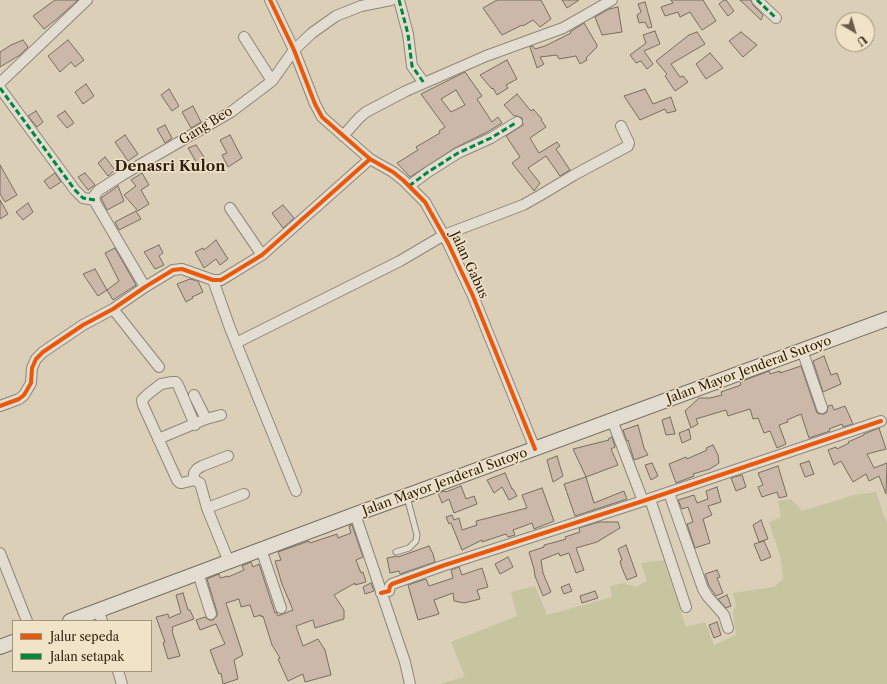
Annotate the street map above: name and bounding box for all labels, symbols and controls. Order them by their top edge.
north arrow [835,12,875,52]
text: U [854,32,870,49]
street label: Gang Beo [176,103,236,149]
district label: Denasri Kulon [114,158,226,176]
street label: Jalan Gabus [447,229,491,301]
street label: Jalan Mayor Jenderal Sutoyo [664,333,834,407]
street label: Jalan Mayor Jenderal Sutoyo [360,445,530,519]
legend [12,620,152,672]
text: Jalur sepeda [50,629,119,644]
text: Jalan setapak [50,649,124,664]

